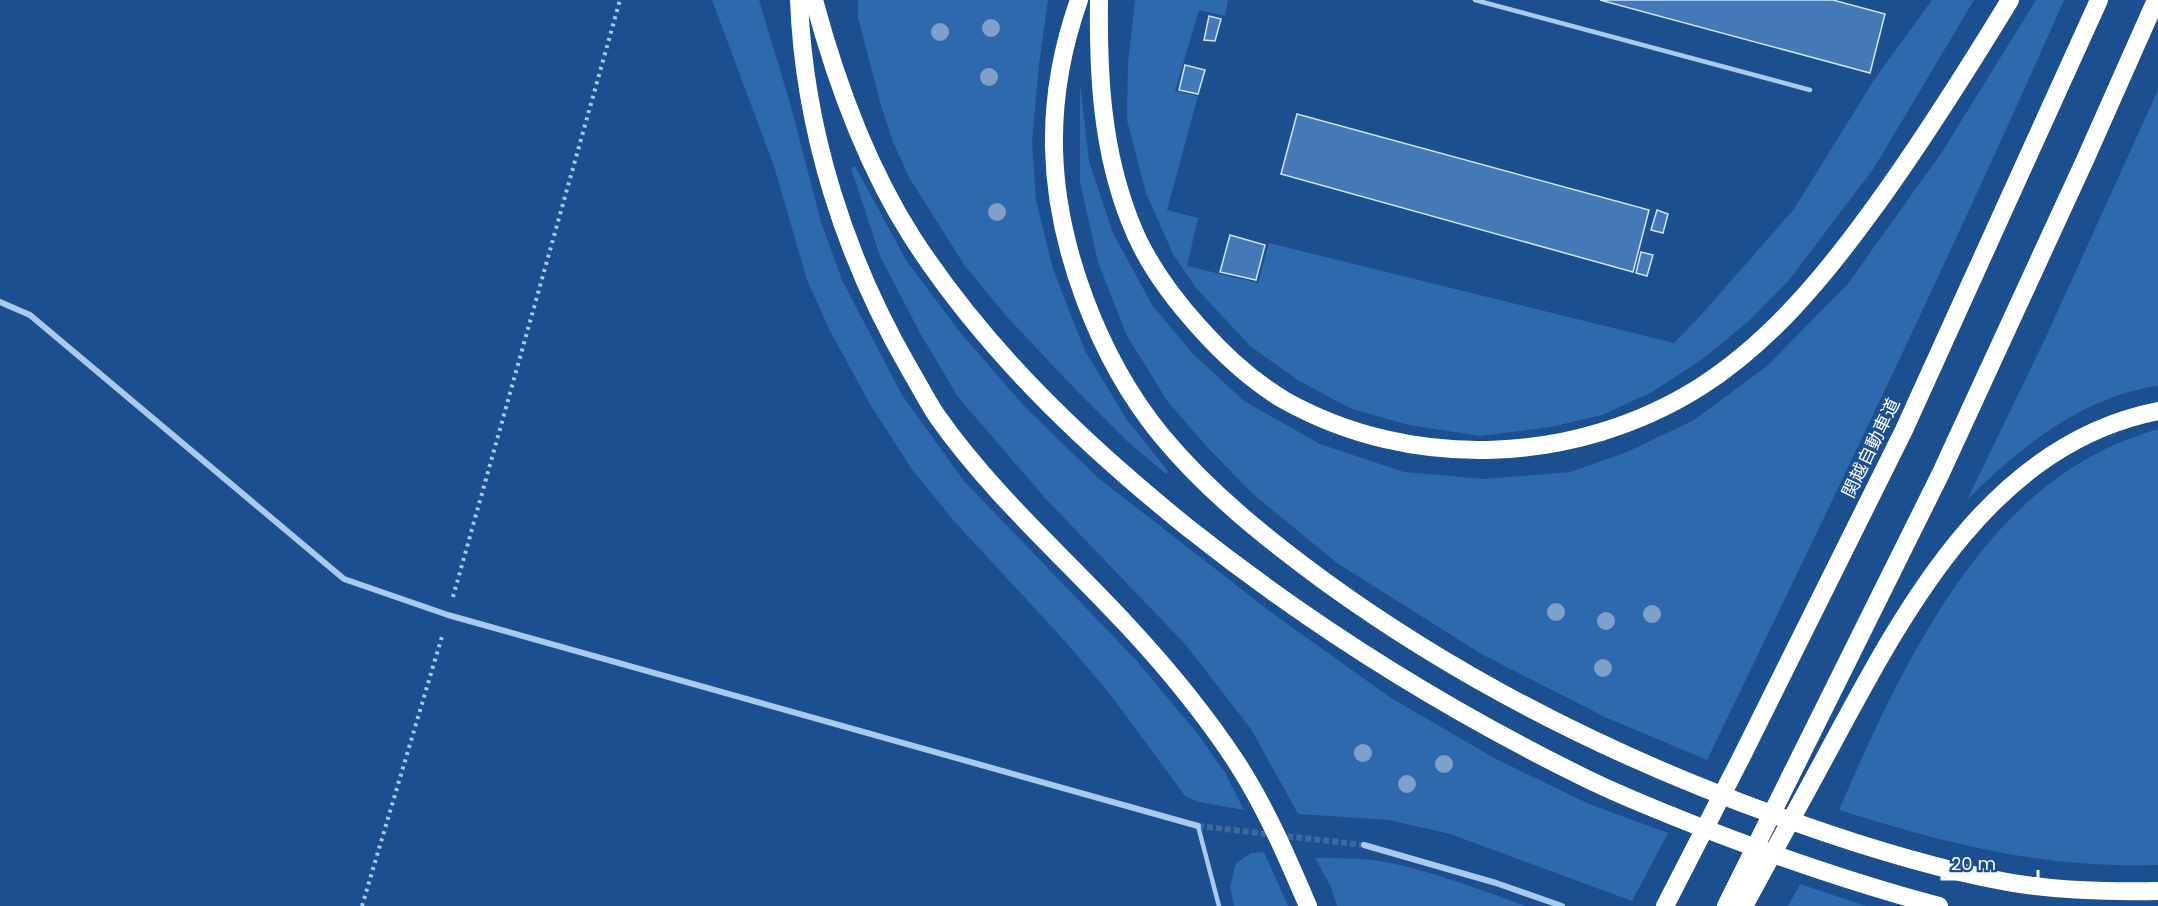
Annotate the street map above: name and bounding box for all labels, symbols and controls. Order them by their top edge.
street label: 関越自動車道 [1836,394,1905,502]
scale bar [1942,843,2038,881]
text: 20 m [1951,851,1996,876]

